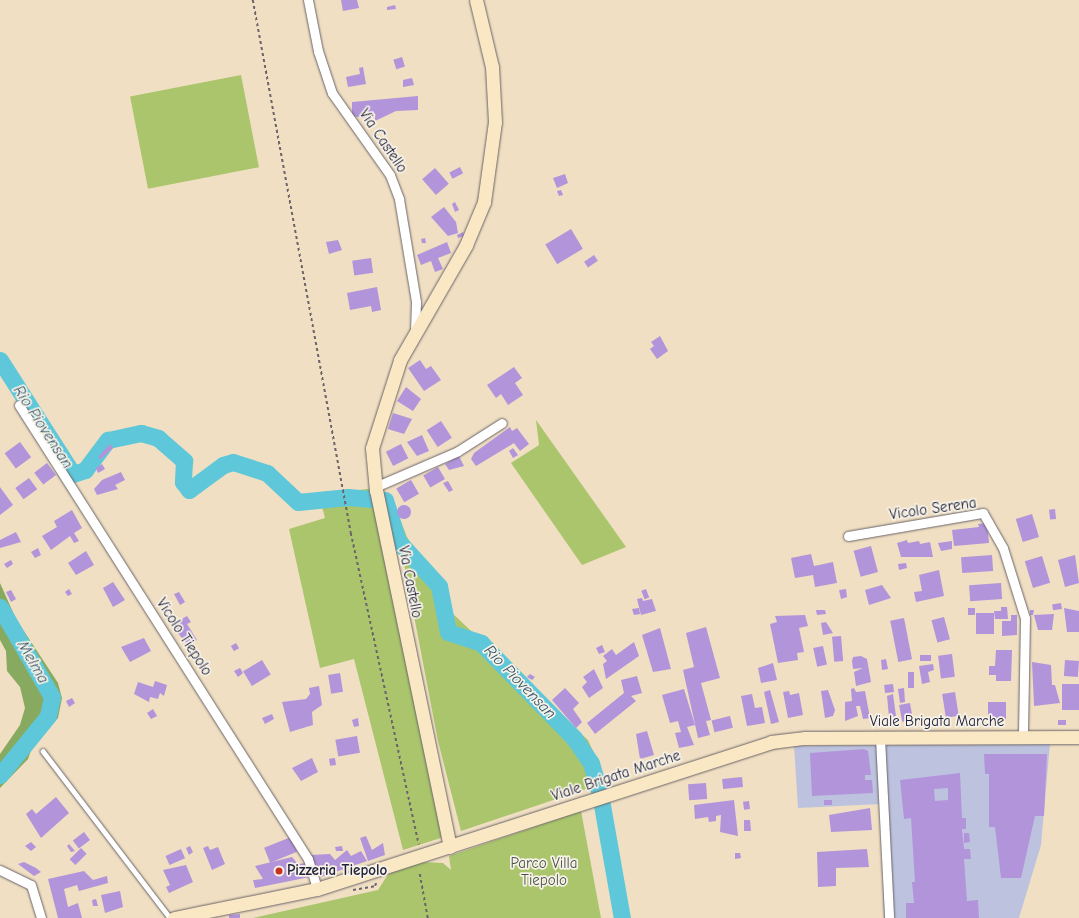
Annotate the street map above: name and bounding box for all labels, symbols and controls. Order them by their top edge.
street label: Via Castello [355,106,411,176]
water label: Rio Piovensan [9,382,77,472]
street label: Vicolo Serena [888,494,978,524]
street label: Via Castello [394,544,426,620]
street label: Vicolo Tiepolo [152,595,216,679]
water label: Melma [13,637,53,687]
water label: Rio Piovensan [480,641,560,723]
street label: Viale Brigata Marche [870,713,1004,731]
street label: Viale Brigata Marche [549,747,683,805]
park label: Parco Villa Tiepolo [511,854,577,889]
place label: Pizzeria Tiepolo [287,862,387,880]
marker: Pizzeria Tiepolo [274,866,284,876]

